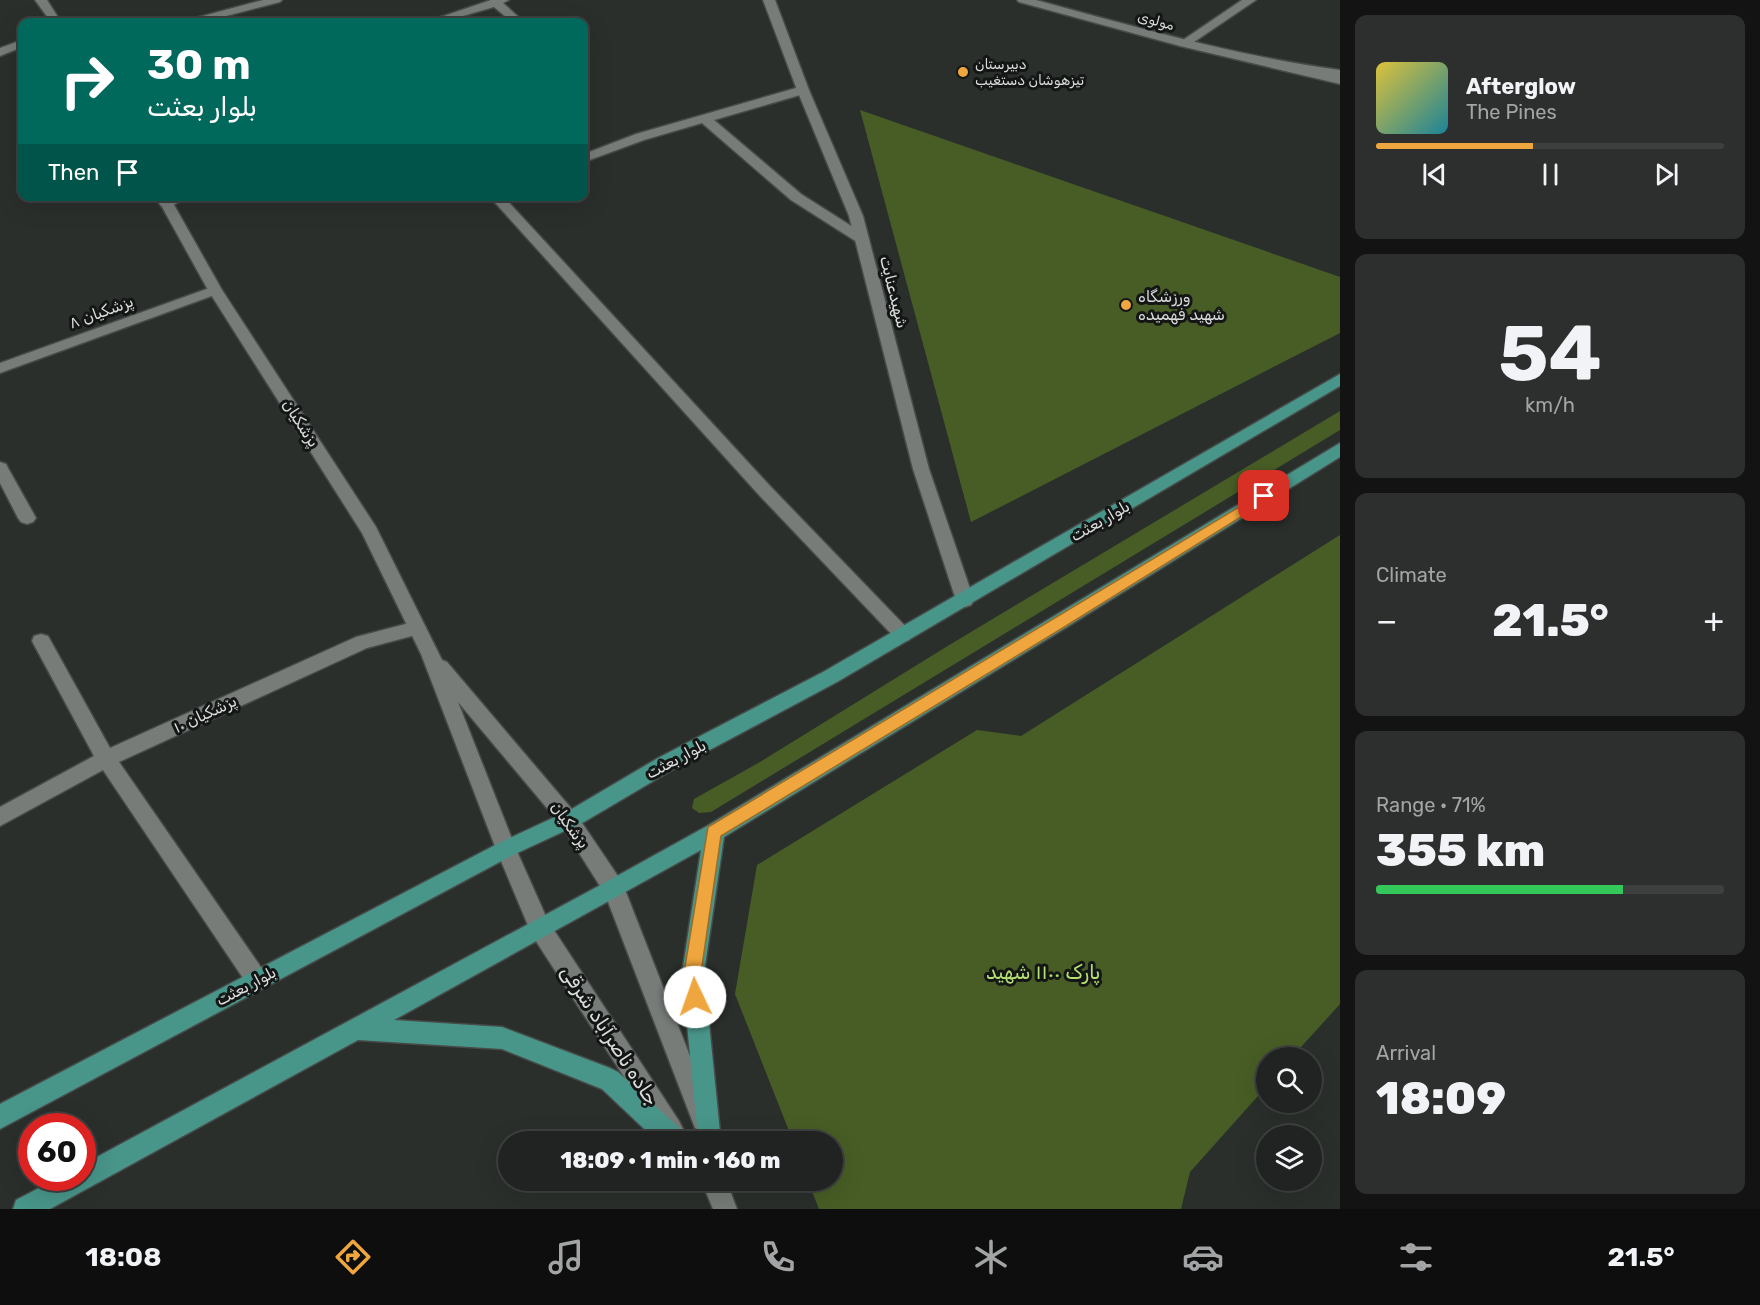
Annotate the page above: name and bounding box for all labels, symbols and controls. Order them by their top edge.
street label: مولوی [1136,8,1176,34]
text: 30 m [147,40,251,90]
icon: right [48,42,126,120]
place label: دبیرستان تیزهوشان دستغيب [975,56,1084,89]
marker: دبیرستان تیزهوشان دستغيب [956,65,970,79]
text: Afterglow [1466,73,1576,100]
text: بلوار بعثت [147,91,257,123]
text: The Pines [1466,100,1557,124]
icon: arrive [111,156,144,189]
icon: previous [1418,158,1451,191]
icon: pause [1534,158,1567,191]
icon: next [1650,158,1683,191]
text: Then [48,159,99,186]
street label: شهیدعنایت [875,254,912,330]
place label: ورزشگاه شهید فهمیده [1138,287,1225,325]
street label: پزشکیان ۸ [66,292,136,333]
marker: ورزشگاه شهید فهمیده [1119,298,1133,312]
text: 54 [1498,307,1602,400]
text: km/h [1525,393,1575,417]
street label: پزشکیان [278,395,323,451]
pin [1238,470,1289,521]
icon: arrive [1247,479,1280,512]
street label: بلوار بعثت [1067,496,1133,546]
text: Climate [1376,563,1447,587]
text: 21.5° [1492,594,1609,647]
text: − [1376,601,1397,640]
text: + [1703,601,1724,640]
street label: پزشکیان ۱۰ [170,691,240,738]
street label: بلوار بعثت [643,735,710,784]
text: Range · 71% [1376,793,1486,817]
street label: پزشکیان [546,798,593,853]
text: 355 km [1376,824,1545,877]
street label: جاده ناصرآباد شرقی [556,960,664,1110]
park label: پارک ۱۱۰۰ شهید [986,960,1100,986]
street label: بلوار بعثت [213,962,280,1011]
position arrow [663,965,727,1029]
text: Arrival [1376,1041,1436,1065]
map controls [1256,1047,1322,1191]
button: search [1256,1047,1322,1113]
text: 18:09 [1376,1072,1506,1125]
speed limit sign: 60 [18,1113,96,1191]
button: layers [1256,1125,1322,1191]
text: 18:09 · 1 min · 160 m [561,1147,780,1174]
icon: directions [332,1236,374,1278]
icon: music [545,1236,587,1278]
icon: phone [757,1236,799,1278]
icon: climate [970,1236,1012,1278]
icon: car [1182,1236,1224,1278]
icon: filters [1395,1236,1437,1278]
text: 18:08 [85,1241,162,1273]
text: 21.5° [1607,1241,1675,1273]

